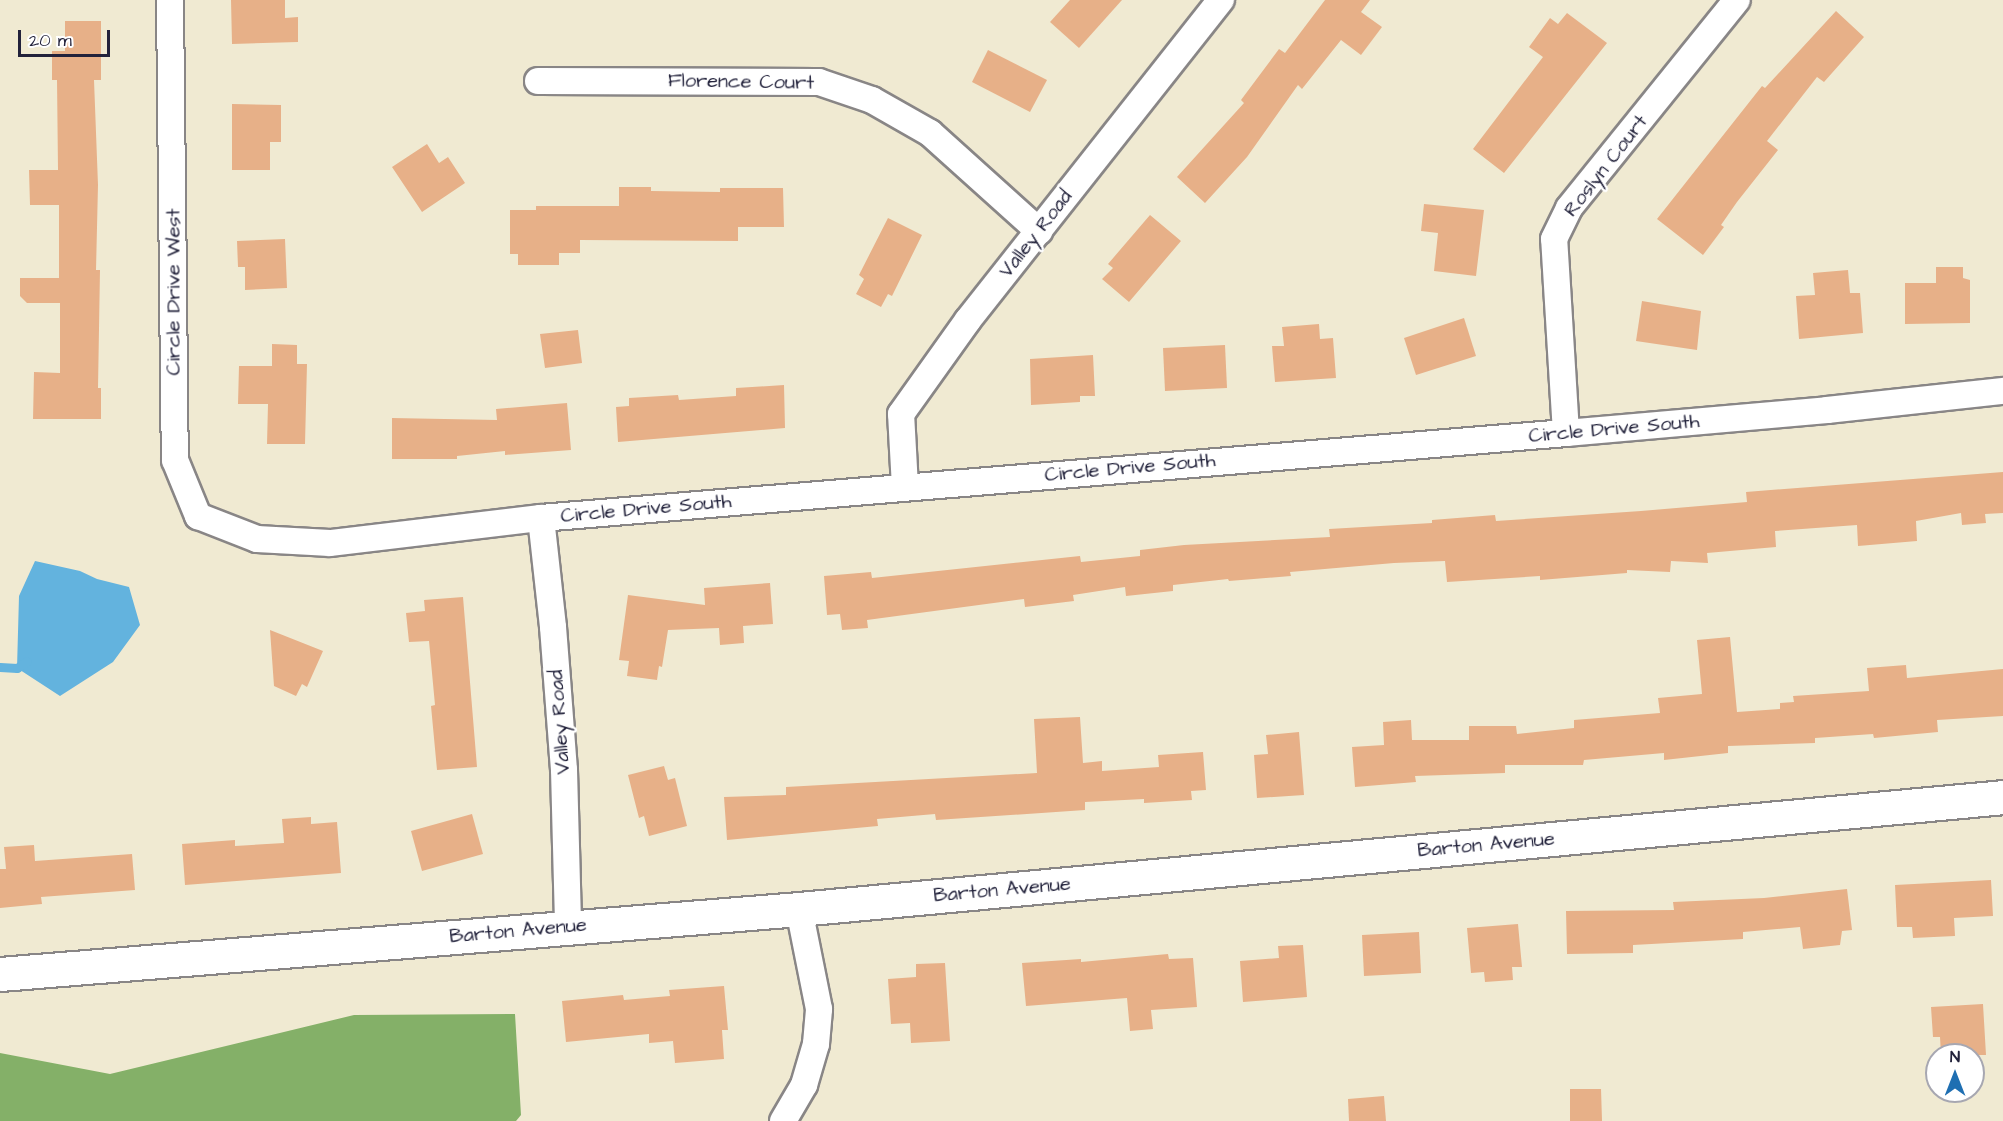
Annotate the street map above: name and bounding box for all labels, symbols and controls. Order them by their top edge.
scale bar [21,18,112,56]
text: 20 m [29,28,72,53]
street label: Florence Court [668,69,814,95]
street label: Roslyn Court [1559,110,1653,222]
street label: Valley Road [994,185,1078,283]
street label: Circle Drive West [162,209,186,375]
street label: Circle Drive South [1528,410,1700,448]
street label: Circle Drive South [1044,449,1216,487]
street label: Circle Drive South [560,490,732,528]
street label: Valley Road [544,669,576,775]
street label: Barton Avenue [1416,827,1556,863]
street label: Barton Avenue [932,872,1072,908]
street label: Barton Avenue [448,913,588,949]
north arrow [1925,1043,1985,1103]
text: N [1950,1046,1960,1068]

